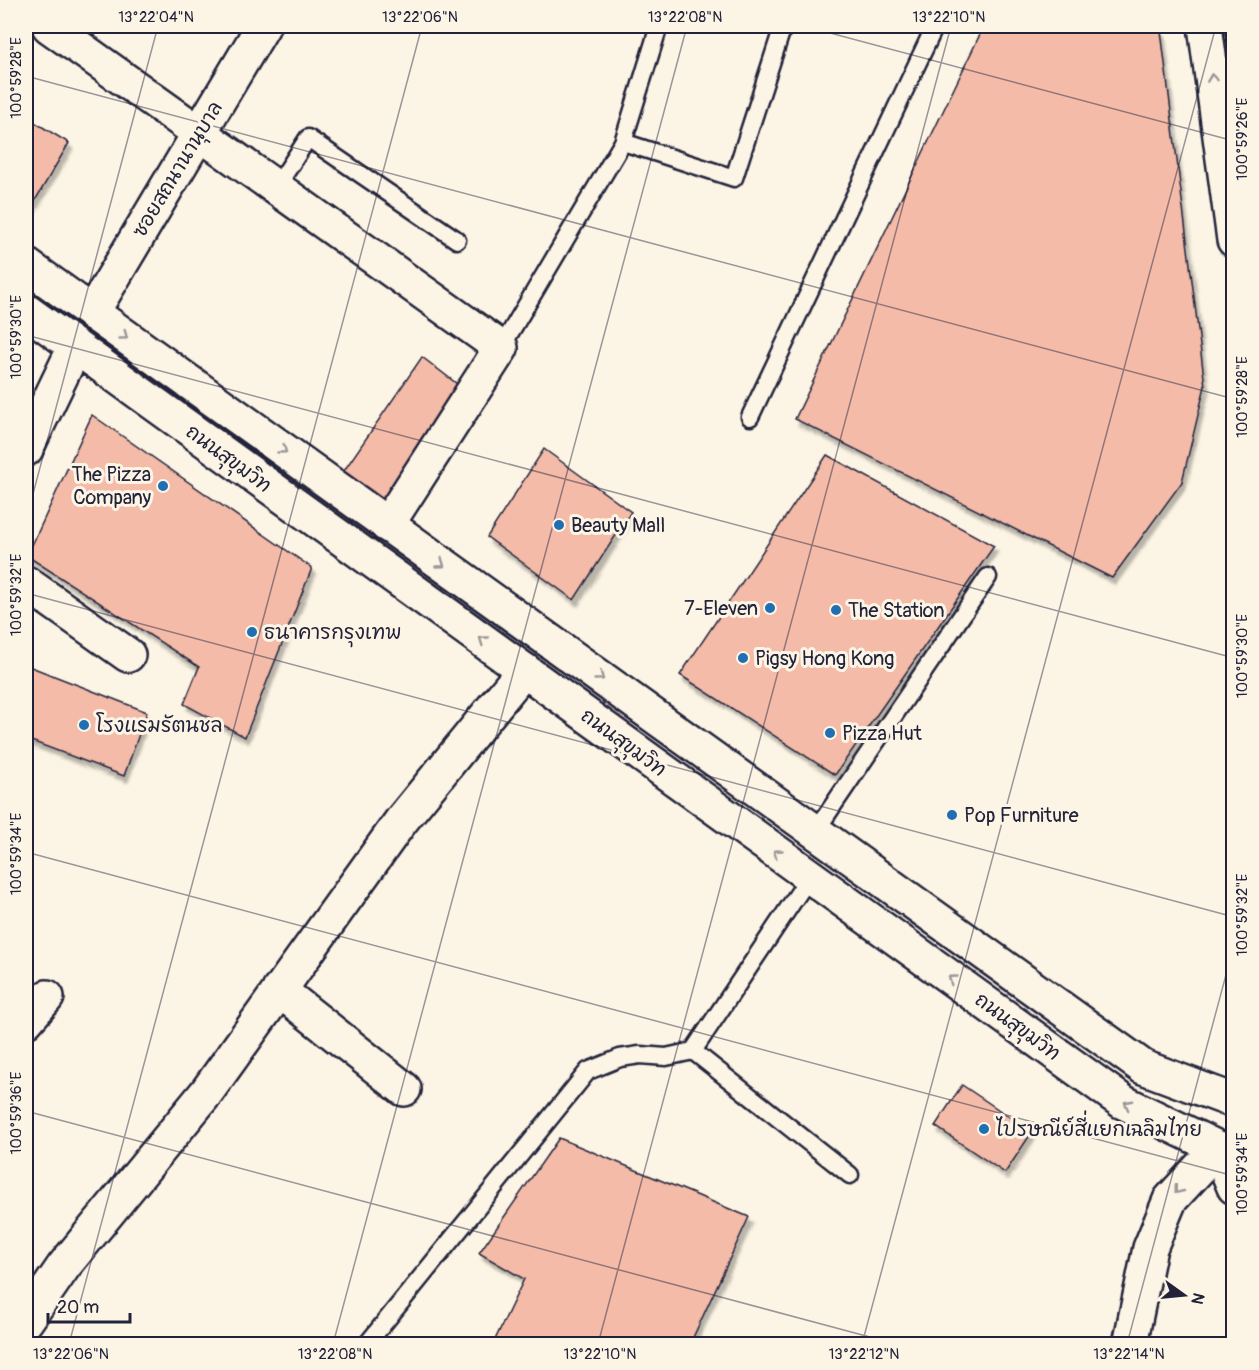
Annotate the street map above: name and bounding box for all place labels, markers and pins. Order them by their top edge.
place label: The Pizza Company [72,462,151,510]
marker: The Pizza Company [156,479,170,493]
place label: Beauty Mall [571,513,665,538]
marker: Beauty Mall [552,518,566,532]
place label: 7-Eleven [684,596,758,621]
place label: The Station [848,598,945,623]
marker: 7-Eleven [763,601,777,615]
marker: The Station [829,603,843,617]
place label: ธนาคารกรุงเทพ [264,620,402,648]
marker: ธนาคารกรุงเทพ [245,625,259,639]
place label: Pigsy Hong Kong [755,646,894,671]
marker: Pigsy Hong Kong [736,651,750,665]
place label: โรงแรมรัตนชล [96,712,222,738]
marker: โรงแรมรัตนชล [77,718,91,732]
place label: Pizza Hut [842,721,923,746]
marker: Pizza Hut [823,726,837,740]
place label: Pop Furniture [964,803,1079,828]
marker: Pop Furniture [945,808,959,822]
place label: ไปรษณีย์สี่แยกเฉลิมไทย [995,1110,1202,1142]
marker: ไปรษณีย์สี่แยกเฉลิมไทย [977,1122,991,1136]

